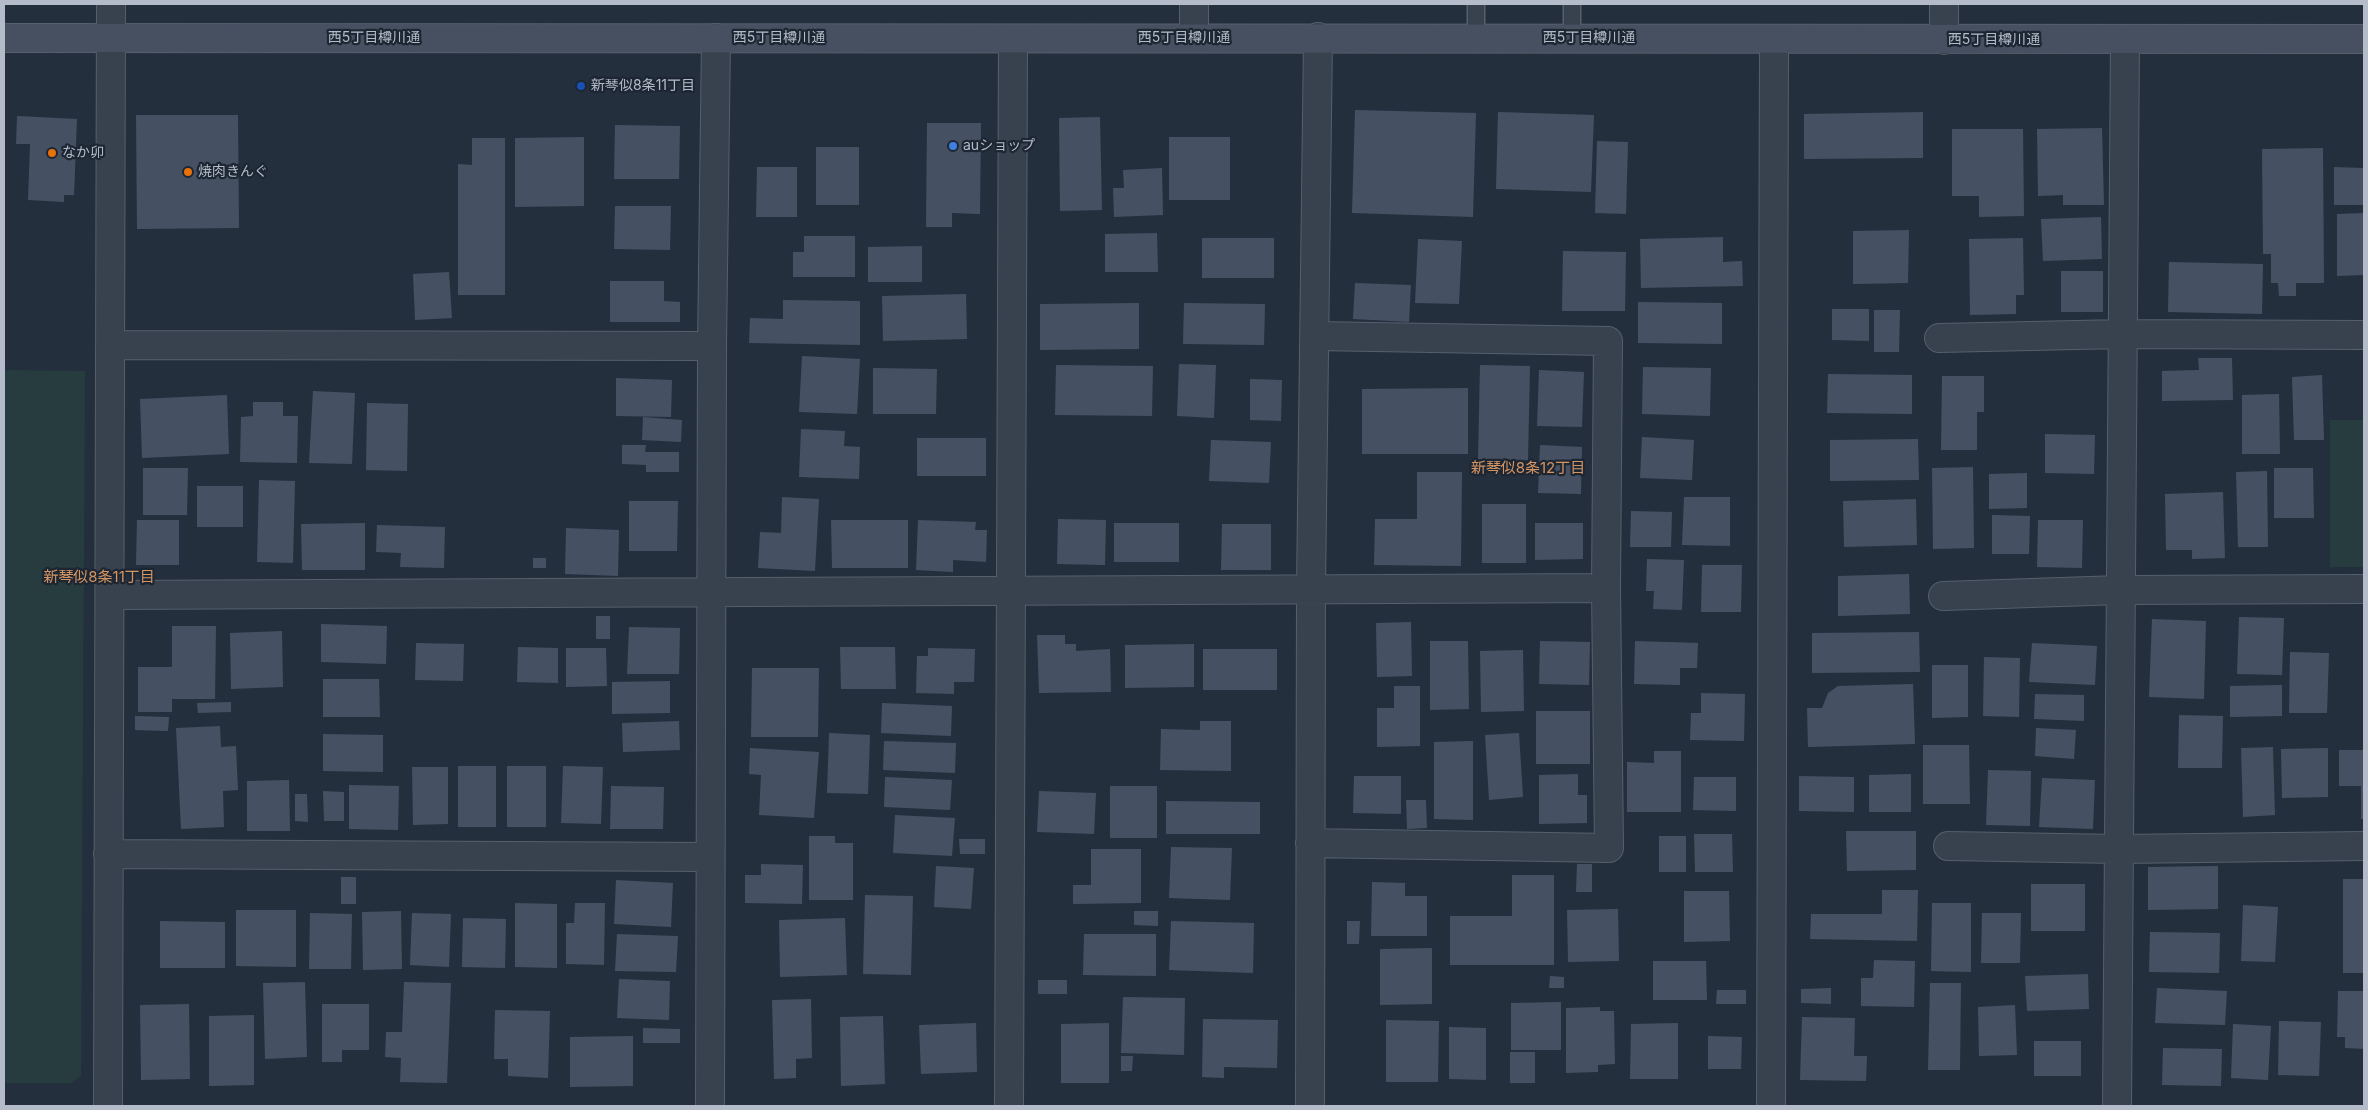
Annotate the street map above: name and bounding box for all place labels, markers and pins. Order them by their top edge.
place label: 新琴似8条11丁目 [591,78,695,94]
marker: 新琴似8条11丁目 [575,80,587,92]
place label: auショップ [963,138,1035,154]
marker: auショップ [947,140,959,152]
place label: なか卯 [62,145,104,161]
marker: なか卯 [46,147,58,159]
place label: 焼肉きんぐ [198,164,268,180]
marker: 焼肉きんぐ [182,166,194,178]

